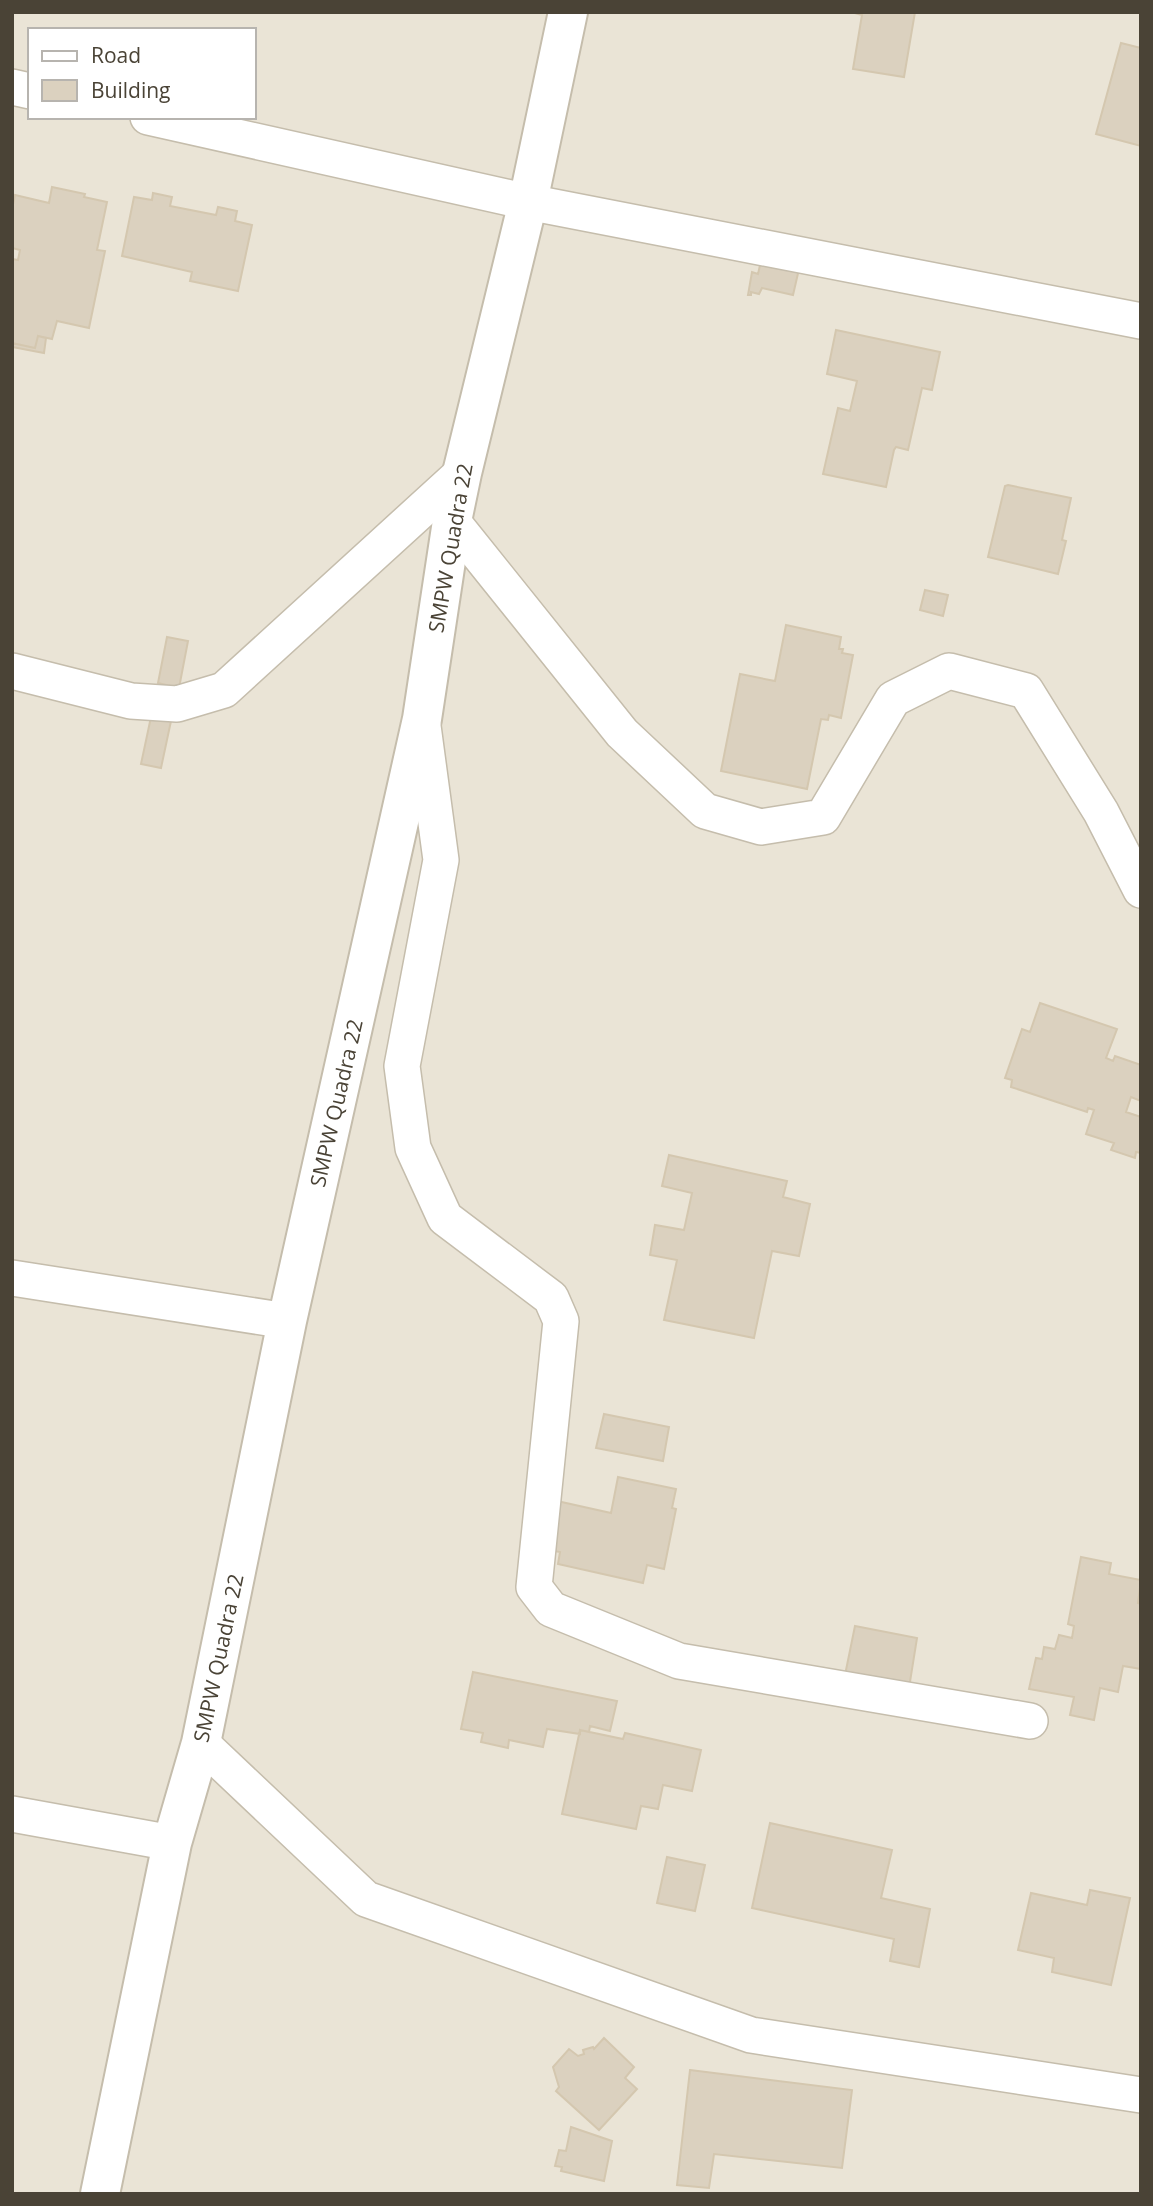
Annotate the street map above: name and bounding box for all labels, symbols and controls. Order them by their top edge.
legend [28,28,256,119]
text: Road [91,41,141,69]
text: Building [91,76,170,104]
street label: SMPW Quadra 22 [421,461,479,635]
street label: SMPW Quadra 22 [303,1016,369,1190]
street label: SMPW Quadra 22 [186,1571,250,1745]

